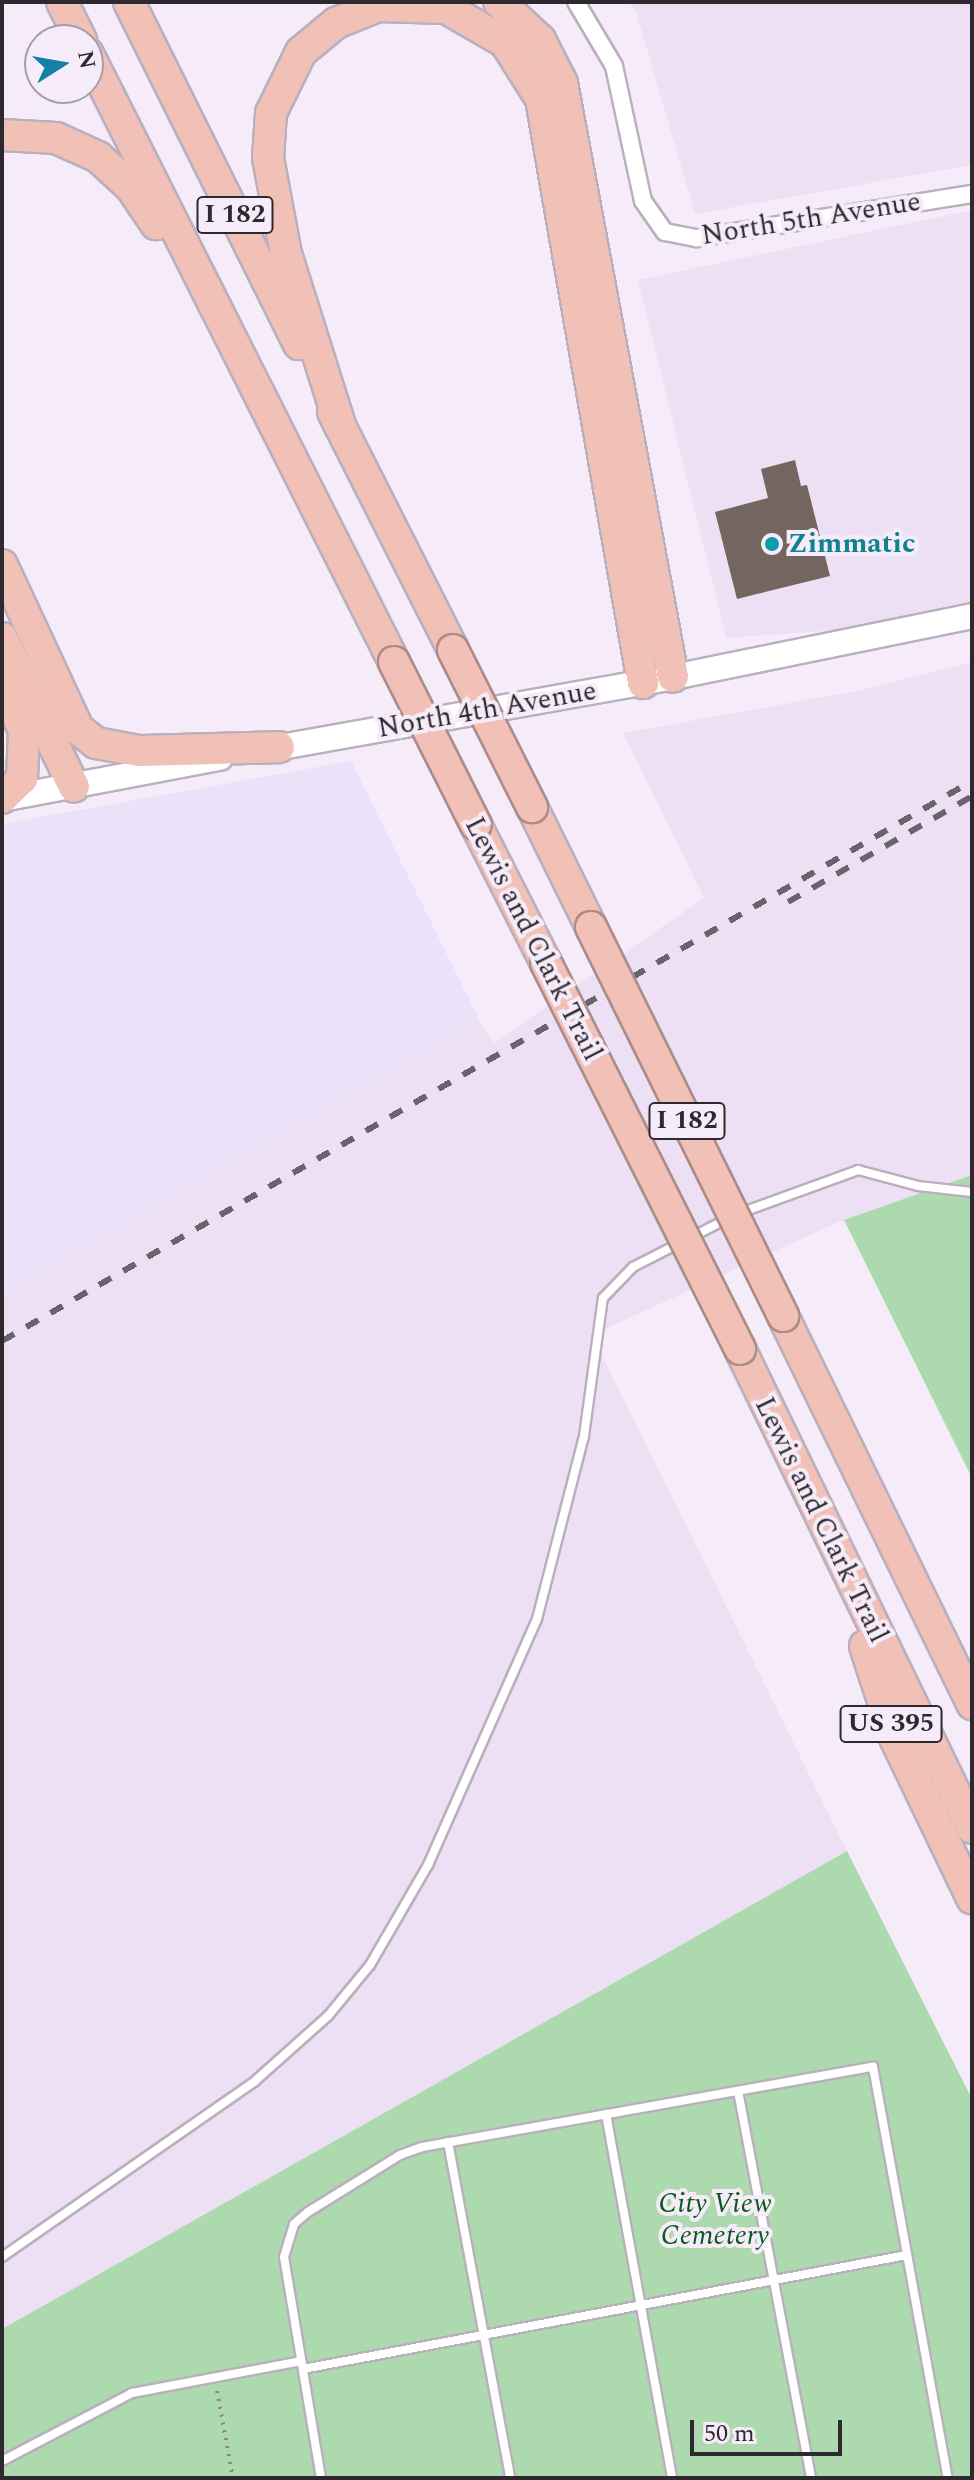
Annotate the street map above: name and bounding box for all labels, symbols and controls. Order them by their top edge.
north arrow [24,24,104,104]
text: N [68,48,104,72]
street label: North 5th Avenue [699,185,923,253]
road number: I 182 [195,193,275,237]
place label: Zimmatic [788,527,915,561]
marker: Zimmatic [763,535,781,553]
street label: North 4th Avenue [375,674,599,746]
street label: Lewis and Clark Trail [457,812,609,1066]
road number: I 182 [647,1099,727,1143]
street label: Lewis and Clark Trail [747,1392,895,1648]
road number: US 395 [839,1702,943,1746]
park label: City View Cemetery [659,2187,771,2253]
scale bar [694,2404,846,2454]
text: 50 m [704,2416,755,2452]

